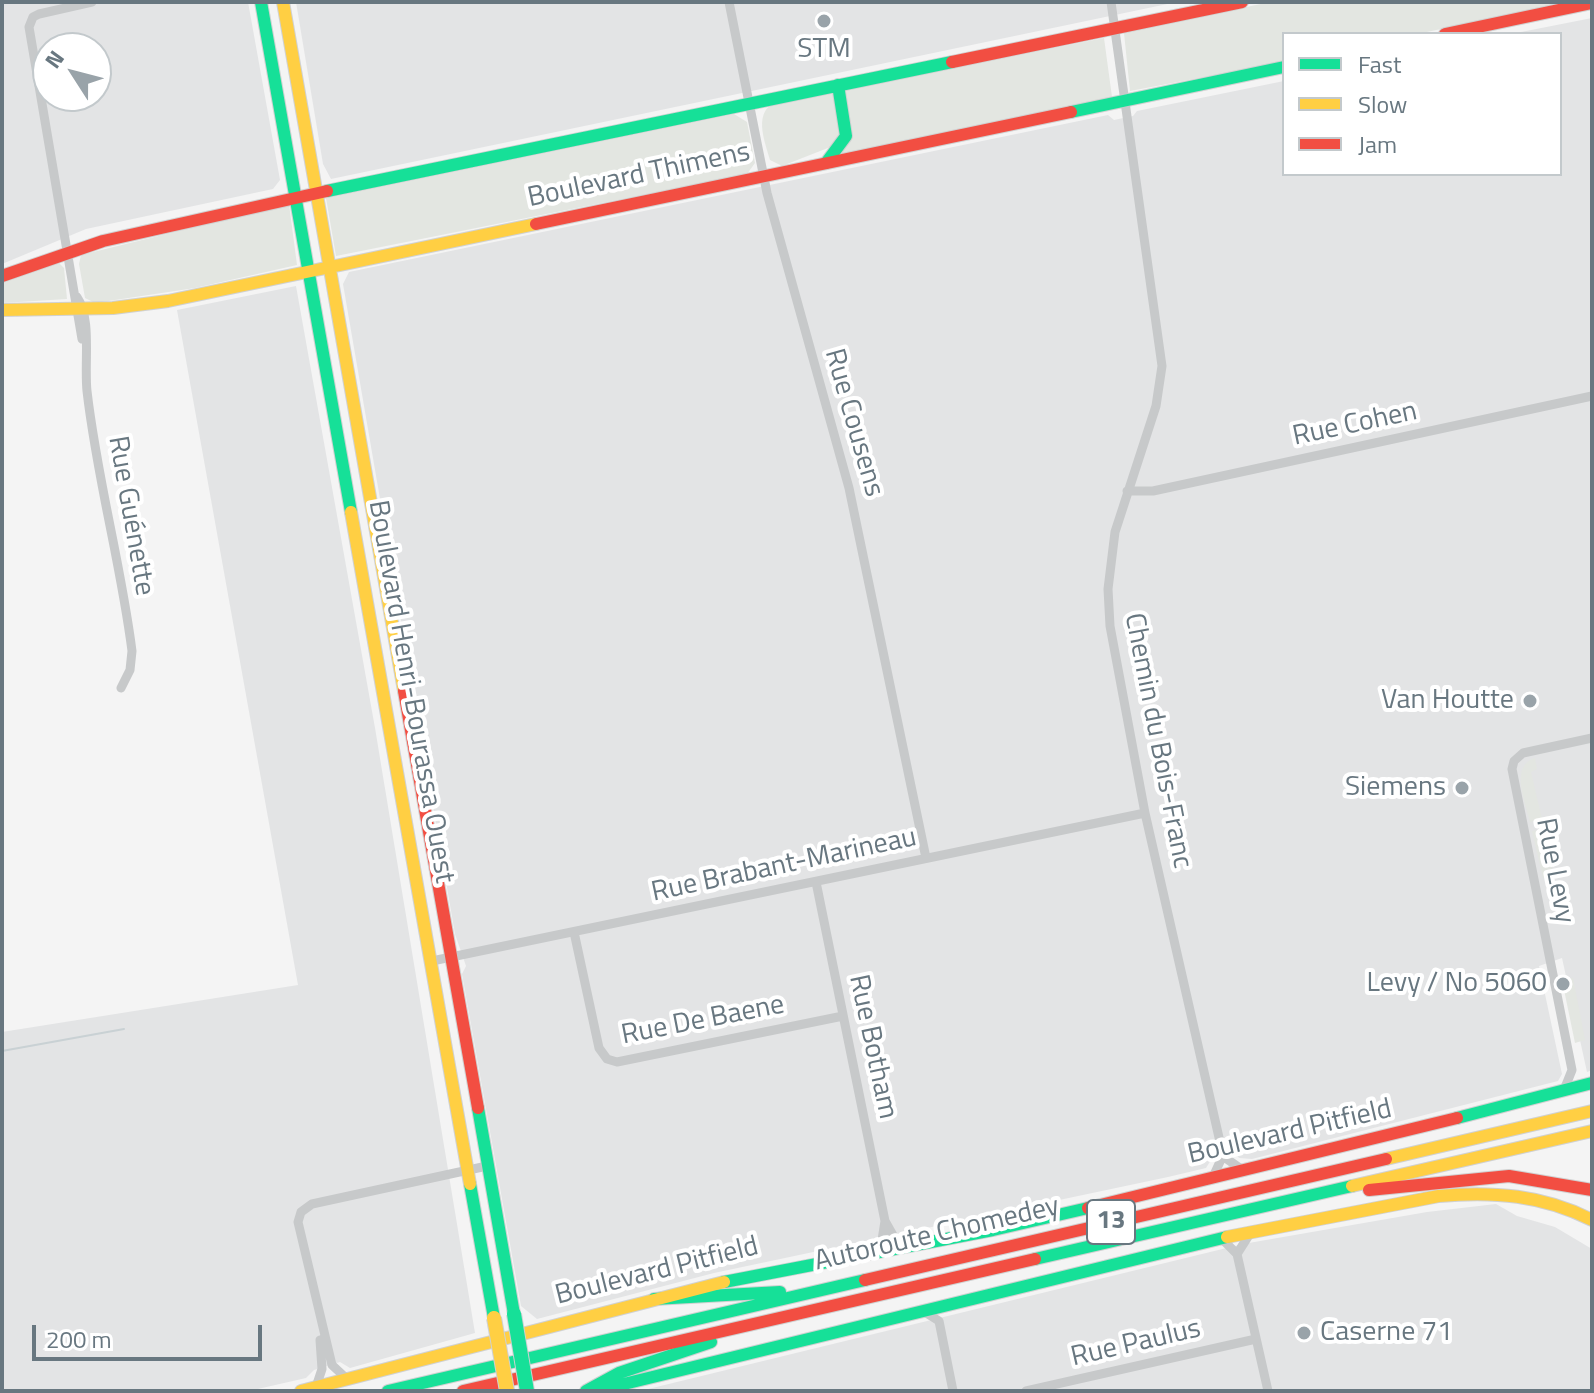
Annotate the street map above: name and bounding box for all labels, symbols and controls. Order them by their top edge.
marker: STM [815,12,833,30]
north arrow [32,32,112,112]
legend [1282,32,1562,176]
place label: STM [797,33,851,67]
text: N [36,43,72,75]
text: Fast [1358,46,1401,82]
text: Slow [1358,86,1407,122]
text: Jam [1358,126,1397,162]
street label: Boulevard Thimens [525,136,753,216]
street label: Rue Cousens [816,345,890,501]
street label: Rue Cohen [1290,395,1420,455]
street label: Rue Guénette [99,434,161,598]
street label: Boulevard Henri-Bourassa Ouest [360,498,460,886]
street label: Chemin du Bois-Franc [1116,611,1198,871]
place label: Van Houtte [1381,684,1514,718]
marker: Van Houtte [1521,692,1539,710]
place label: Siemens [1345,771,1446,805]
marker: Siemens [1453,779,1471,797]
street label: Rue Levy [1527,816,1581,926]
street label: Rue Brabant-Marineau [649,822,919,910]
place label: Levy / No 5060 [1367,967,1547,1001]
street label: Rue Botham [840,972,904,1122]
marker: Levy / No 5060 [1554,975,1572,993]
street label: Rue De Baene [619,989,787,1053]
street label: Boulevard Pitfield [1185,1093,1395,1173]
street label: Autoroute Chomedey [811,1190,1063,1280]
road number: 13 [1087,1200,1135,1244]
street label: Boulevard Pitfield [552,1231,762,1313]
scale bar [36,1309,266,1359]
street label: Rue Paulus [1068,1313,1204,1375]
place label: Caserne 71 [1320,1316,1453,1350]
text: 200 m [46,1321,112,1357]
marker: Caserne 71 [1295,1324,1313,1342]

